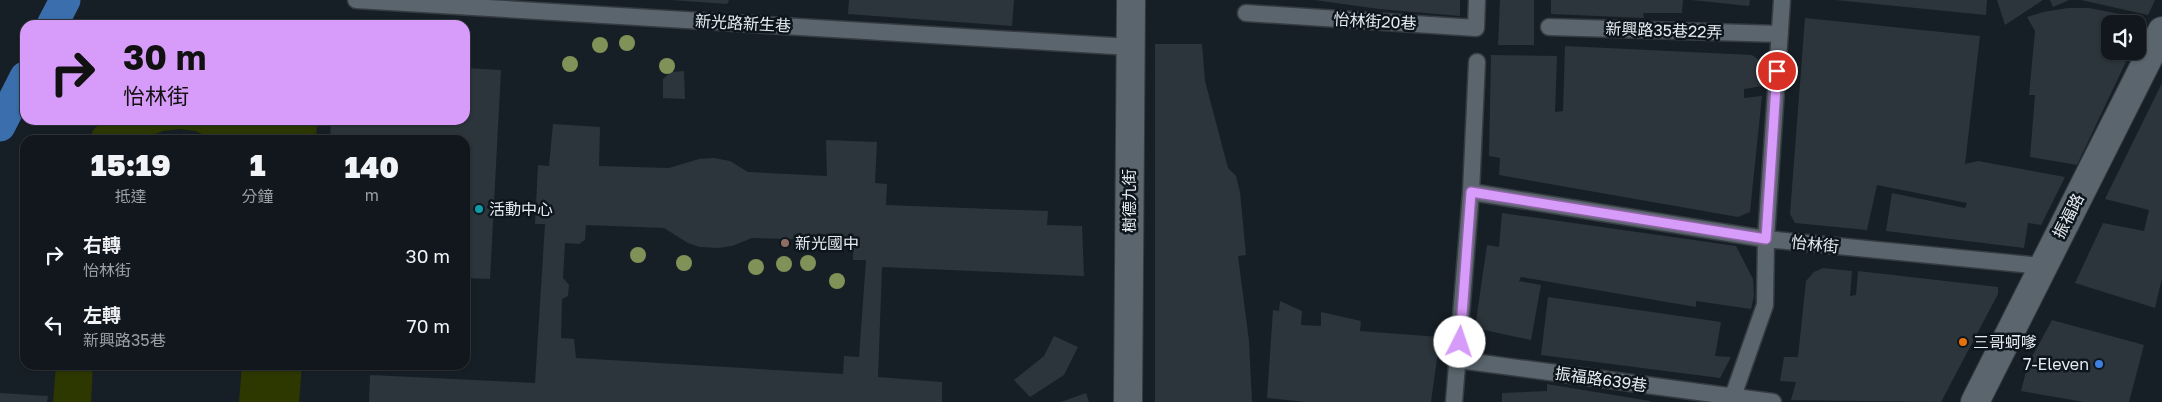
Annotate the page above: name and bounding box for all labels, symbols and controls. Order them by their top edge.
street label: 怡林街20巷 [1333,9,1417,33]
street label: 新光路新生巷 [695,11,791,35]
map controls [2101,15,2146,60]
button: sound [2101,15,2146,60]
street label: 新興路35巷22弄 [1605,18,1723,42]
text: 30 m [123,36,206,78]
icon: right [40,40,105,105]
pin [1756,50,1798,92]
icon: arrive [1763,57,1791,85]
text: 怡林街 [123,82,189,109]
text: 15:19 [91,147,171,183]
text: 1 [250,147,266,183]
text: 140 [344,149,399,185]
street label: 樹德九街 [1119,169,1139,233]
text: m [365,185,379,205]
text: 抵達 [115,186,147,206]
text: 分鐘 [242,186,274,206]
street label: 振福路 [2048,190,2088,242]
place label: 活動中心 [489,199,553,219]
marker: 活動中心 [473,203,485,215]
street label: 怡林街 [1790,232,1840,256]
text: 右轉 [83,233,121,256]
place label: 新光國中 [795,233,859,253]
marker: 新光國中 [779,237,791,249]
icon: right [40,241,68,269]
text: 30 m [406,244,450,267]
text: 怡林街 [83,260,131,280]
text: 左轉 [83,303,121,326]
icon: left [40,311,68,339]
text: 70 m [407,314,450,337]
position arrow [1433,315,1485,367]
text: 新興路35巷 [83,330,166,350]
place label: 三哥蚵嗲 [1973,332,2037,352]
marker: 三哥蚵嗲 [1957,336,1969,348]
place label: 7-Eleven [2023,354,2089,374]
marker: 7-Eleven [2093,358,2105,370]
street label: 振福路639巷 [1554,363,1648,395]

